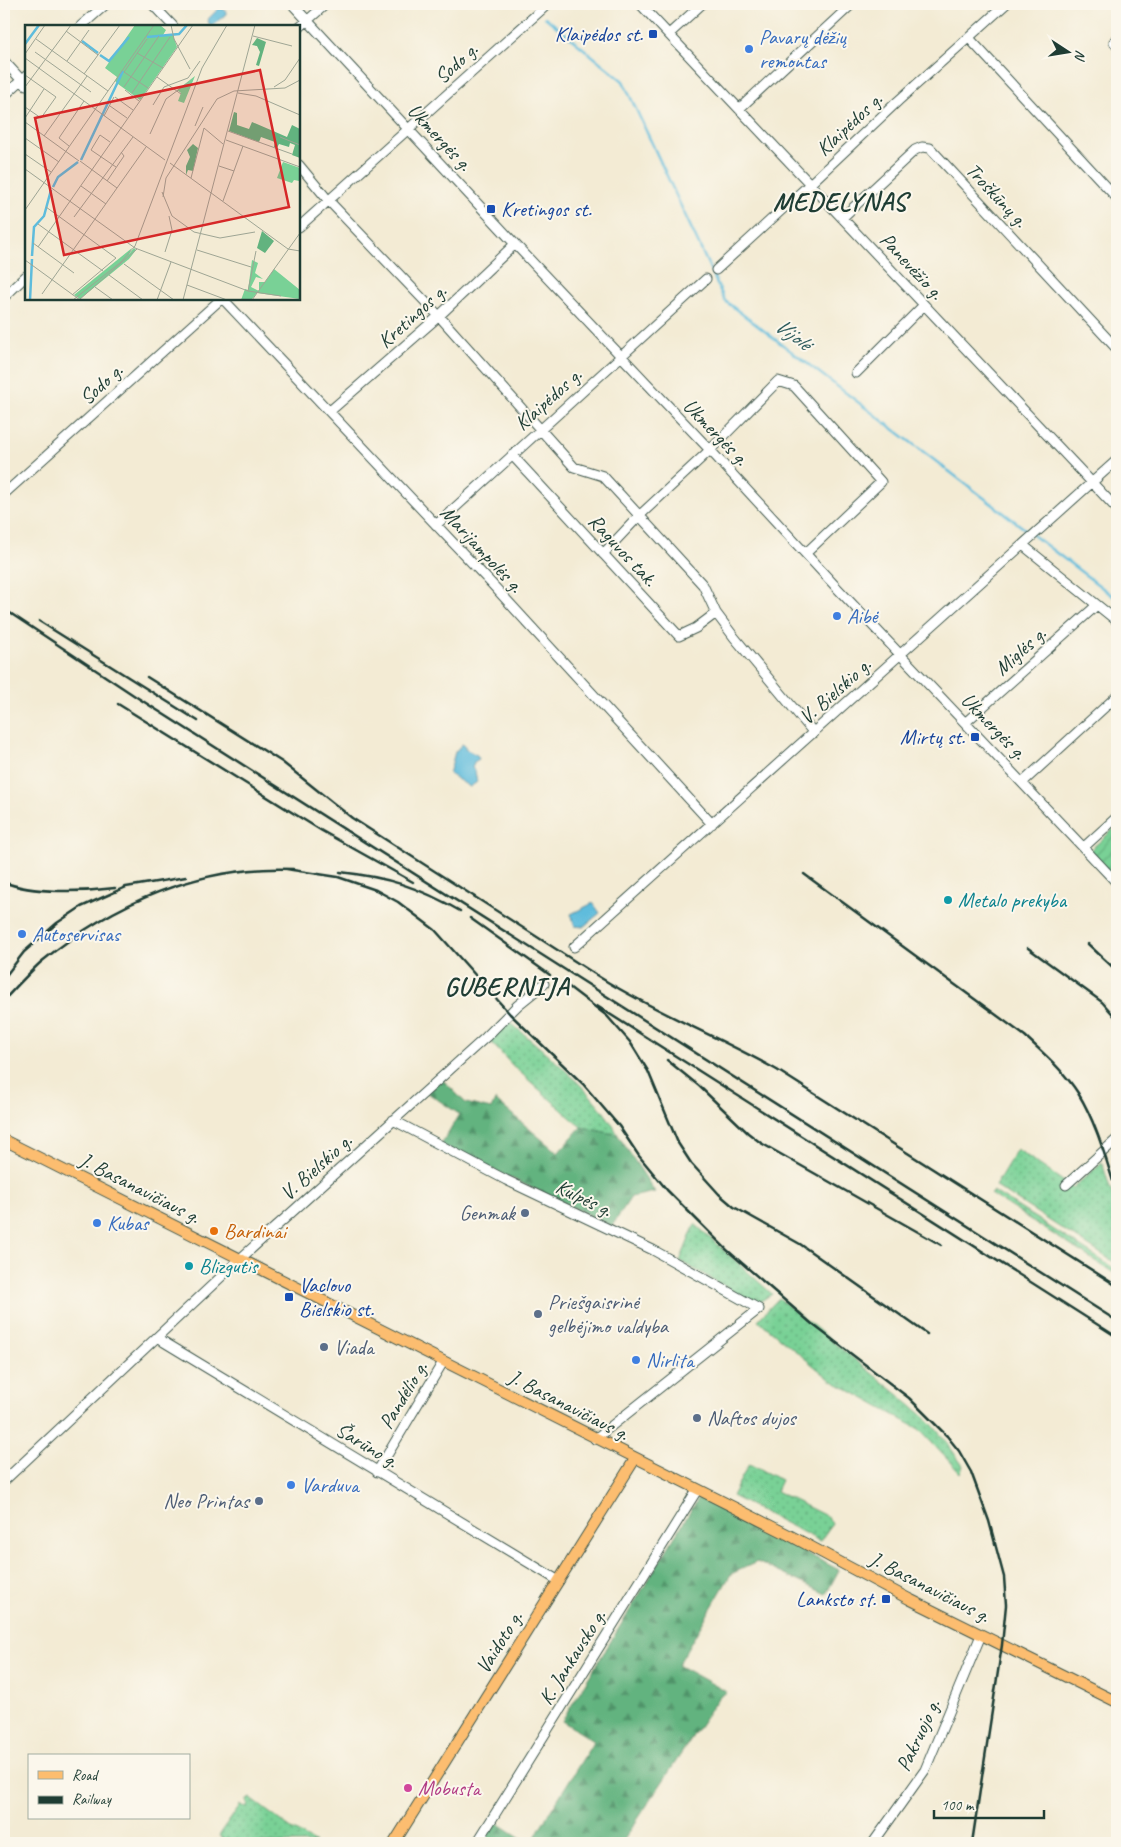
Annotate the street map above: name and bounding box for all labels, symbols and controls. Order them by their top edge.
place label: Klaipėdos st. [555,21,644,47]
place label: Pavarų dėžių remontas [759,24,847,74]
inset map [25,25,300,300]
marker: Klaipėdos st. [647,28,659,40]
north arrow [1044,28,1094,78]
street label: Sodo g. [429,36,484,89]
marker: Pavarų dėžių remontas [743,43,755,55]
text: N [1071,49,1089,63]
street label: Klaipėdos g. [810,86,888,161]
street label: Ukmergės g. [402,98,479,177]
street label: Troškūnų g. [960,157,1034,234]
district label: MEDELYNAS [773,185,912,218]
place label: Kretingos st. [501,196,592,222]
marker: Kretingos st. [485,203,497,215]
street label: Panevėžio g. [874,227,950,306]
street label: Kretingos g. [372,278,452,354]
water label: Vijolė [769,311,820,360]
street label: Sodo g. [74,357,129,410]
street label: Klaipėdos g. [509,361,588,436]
street label: Ukmergės g. [678,393,755,472]
street label: Marijampolės g. [435,500,530,599]
street label: Raguvos tak. [583,508,664,592]
place label: Aibė [847,603,880,629]
marker: Aibė [831,610,843,622]
street label: Miglės g. [989,620,1052,681]
street label: V. Bielskio g. [794,651,877,730]
street label: Ukmergės g. [956,687,1033,766]
place label: Mirtų st. [900,724,966,750]
marker: Mirtų st. [969,731,981,743]
place label: Metalo prekyba [958,887,1068,913]
marker: Metalo prekyba [942,894,954,906]
place label: Autoservisas [32,921,122,947]
marker: Autoservisas [16,928,28,940]
district label: GUBERNIJA [444,970,570,1003]
street label: V. Bielskio g. [275,1127,358,1206]
street label: J. Basanavičiaus g. [75,1146,205,1230]
street label: Kulpės g. [552,1173,617,1223]
place label: Genmak [460,1200,516,1226]
marker: Genmak [519,1207,531,1219]
place label: Kubas [107,1210,150,1236]
marker: Kubas [91,1217,103,1229]
place label: Bardinai [224,1218,289,1244]
marker: Bardinai [208,1225,220,1237]
place label: Blizgutis [199,1253,259,1279]
marker: Blizgutis [183,1260,195,1272]
place label: Vaclovo Bielskio st. [299,1272,375,1322]
place label: Priešgaisrinė gelbėjimo valdyba [548,1289,670,1339]
marker: Vaclovo Bielskio st. [283,1291,295,1303]
marker: Priešgaisrinė gelbėjimo valdyba [532,1308,544,1320]
place label: Viada [334,1334,376,1360]
marker: Viada [318,1341,330,1353]
place label: Nirlita [646,1347,696,1373]
marker: Nirlita [630,1354,642,1366]
street label: Pandėlio g. [373,1356,434,1433]
street label: J. Basanavičiaus g. [504,1363,634,1447]
place label: Naftos dujos [707,1405,797,1431]
marker: Naftos dujos [691,1412,703,1424]
street label: Šarūno g. [331,1416,404,1474]
place label: Varduva [301,1472,361,1498]
marker: Varduva [285,1479,297,1491]
place label: Neo Printas [163,1488,251,1514]
marker: Neo Printas [253,1495,265,1507]
street label: J. Basanavičiaus g. [865,1545,995,1629]
place label: Lanksto st. [796,1586,877,1612]
marker: Lanksto st. [880,1593,892,1605]
street label: K. Jankausko g. [532,1604,612,1709]
street label: Vaidoto g. [470,1605,529,1678]
street label: Pakruojo g. [890,1694,946,1775]
legend [28,1754,190,1820]
text: Road [72,1766,99,1785]
place label: Mobusta [418,1775,483,1801]
marker: Mobusta [402,1782,414,1794]
scale bar [934,1787,1044,1819]
text: Railway [72,1790,113,1809]
text: 100 m [941,1796,975,1815]

